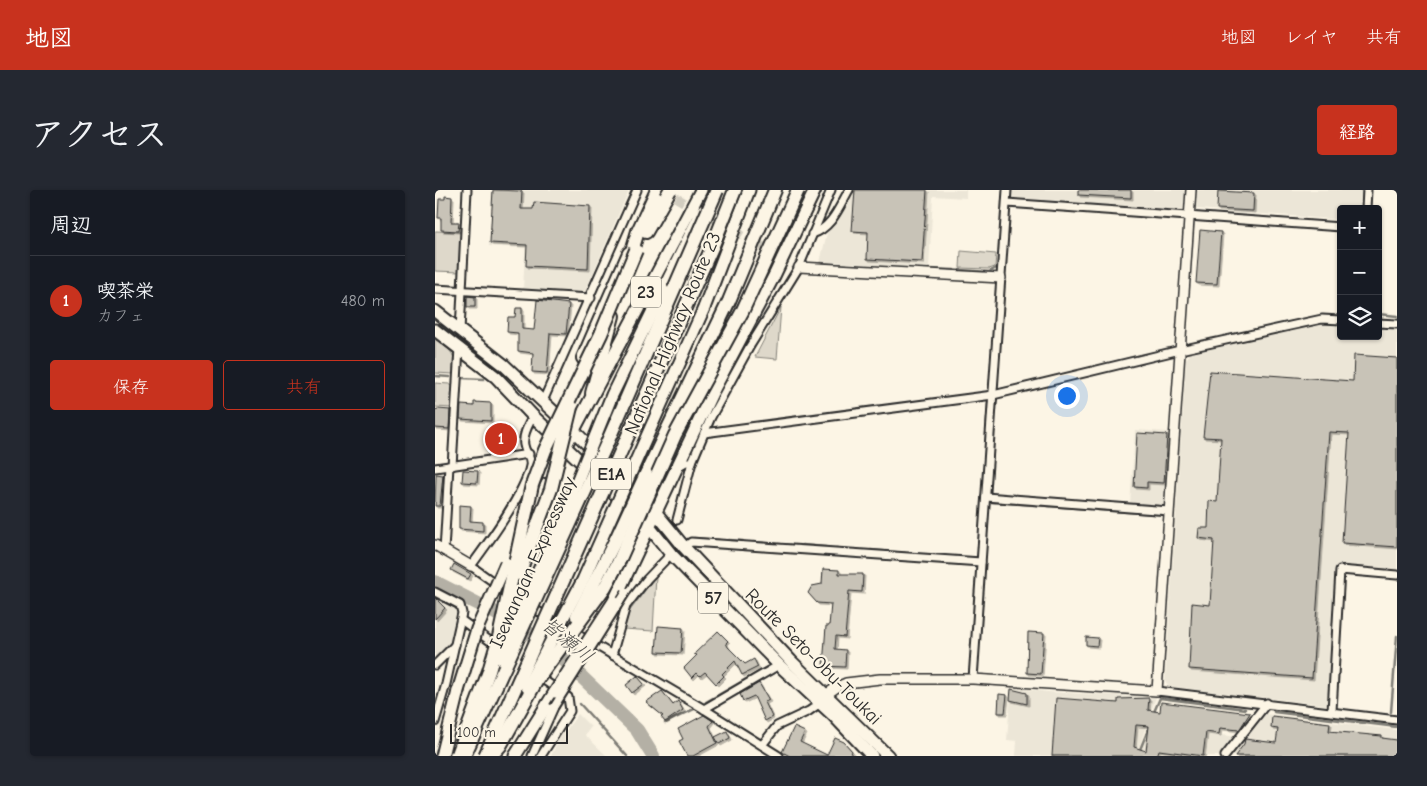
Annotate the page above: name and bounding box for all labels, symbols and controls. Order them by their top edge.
text: 地図 [25,24,73,52]
text: 地図 [1221,27,1257,48]
text: レイヤ [1285,27,1338,48]
text: 共有 [1366,27,1402,48]
button: 経路 [1317,105,1397,155]
text: アクセス [30,114,168,155]
map controls [1337,205,1382,340]
button: + [1337,205,1382,250]
text: 周辺 [50,213,92,237]
street label: National Highway Route 23 [620,229,726,438]
button: − [1337,250,1382,295]
road number: 23 [631,276,661,308]
text: 喫茶栄 [97,280,154,302]
text: 1 [63,292,69,310]
text: 480 m [341,292,385,310]
button: layers [1337,295,1382,340]
text: カフェ [97,307,145,325]
button: 保存 [50,360,213,410]
button: 共有 [223,360,385,410]
your location [1054,383,1080,409]
pin: 1 [485,420,517,458]
road number: E1A [591,458,631,490]
street label: Isewangan Expressway [485,473,581,651]
road number: 57 [698,582,728,613]
street label: Route Seto-Obu-Toukai [741,584,886,729]
water label: 皆瀬川 [537,612,598,668]
scale bar [450,721,567,744]
text: 100 m [457,724,496,741]

